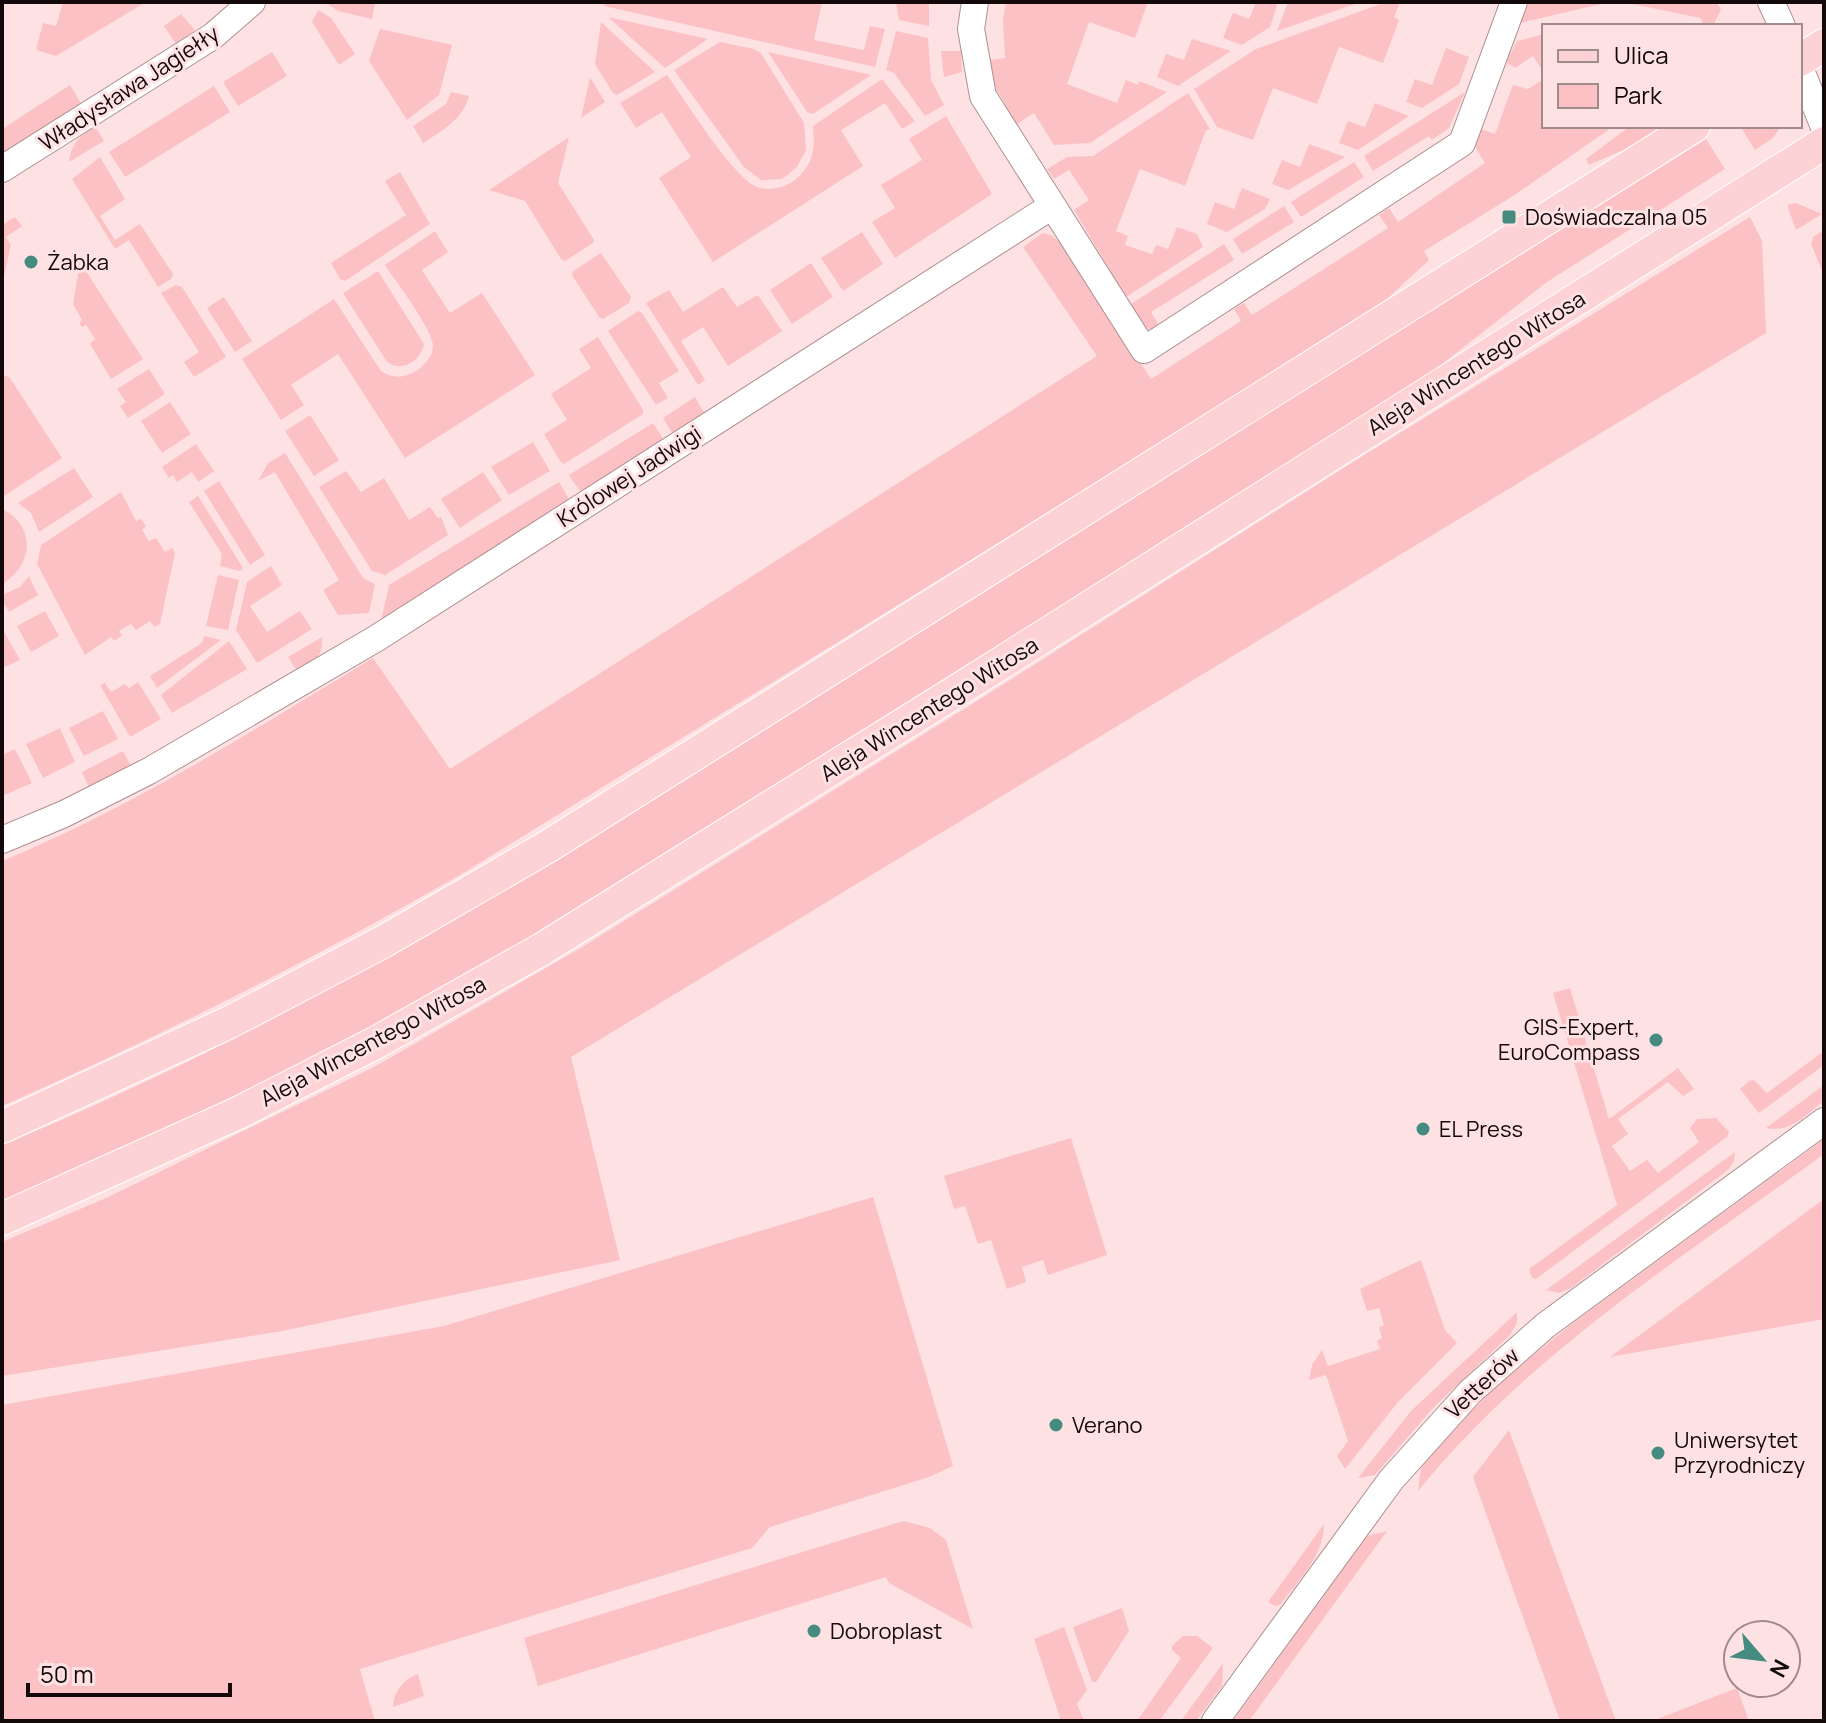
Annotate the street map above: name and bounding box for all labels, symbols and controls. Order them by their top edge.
street label: Władysława Jagiełły [33,18,225,158]
legend [1542,24,1802,128]
text: Ulica [1614,38,1669,71]
text: Park [1614,78,1663,111]
place label: Doświadczalna 05 [1525,202,1707,232]
marker: Doświadczalna 05 [1500,208,1518,226]
place label: Żabka [47,247,109,277]
marker: Żabka [22,253,40,271]
street label: Aleja Wincentego Witosa [1361,284,1591,442]
street label: Królowej Jadwigi [551,418,707,534]
street label: Aleja Wincentego Witosa [814,630,1044,788]
street label: Aleja Wincentego Witosa [255,969,491,1113]
place label: GIS-Expert, EuroCompass [1498,1012,1640,1067]
marker: GIS-Expert, EuroCompass [1647,1031,1665,1049]
place label: EL Press [1439,1114,1523,1144]
marker: EL Press [1414,1120,1432,1138]
street label: Vetterów [1438,1341,1526,1425]
place label: Verano [1072,1410,1143,1440]
marker: Verano [1047,1416,1065,1434]
place label: Uniwersytet Przyrodniczy [1674,1425,1806,1480]
marker: Uniwersytet Przyrodniczy [1649,1444,1667,1462]
place label: Dobroplast [830,1616,942,1646]
north arrow [1722,1619,1802,1699]
marker: Dobroplast [805,1622,823,1640]
scale bar [28,1647,230,1697]
text: N [1763,1654,1797,1682]
text: 50 m [40,1657,94,1690]

